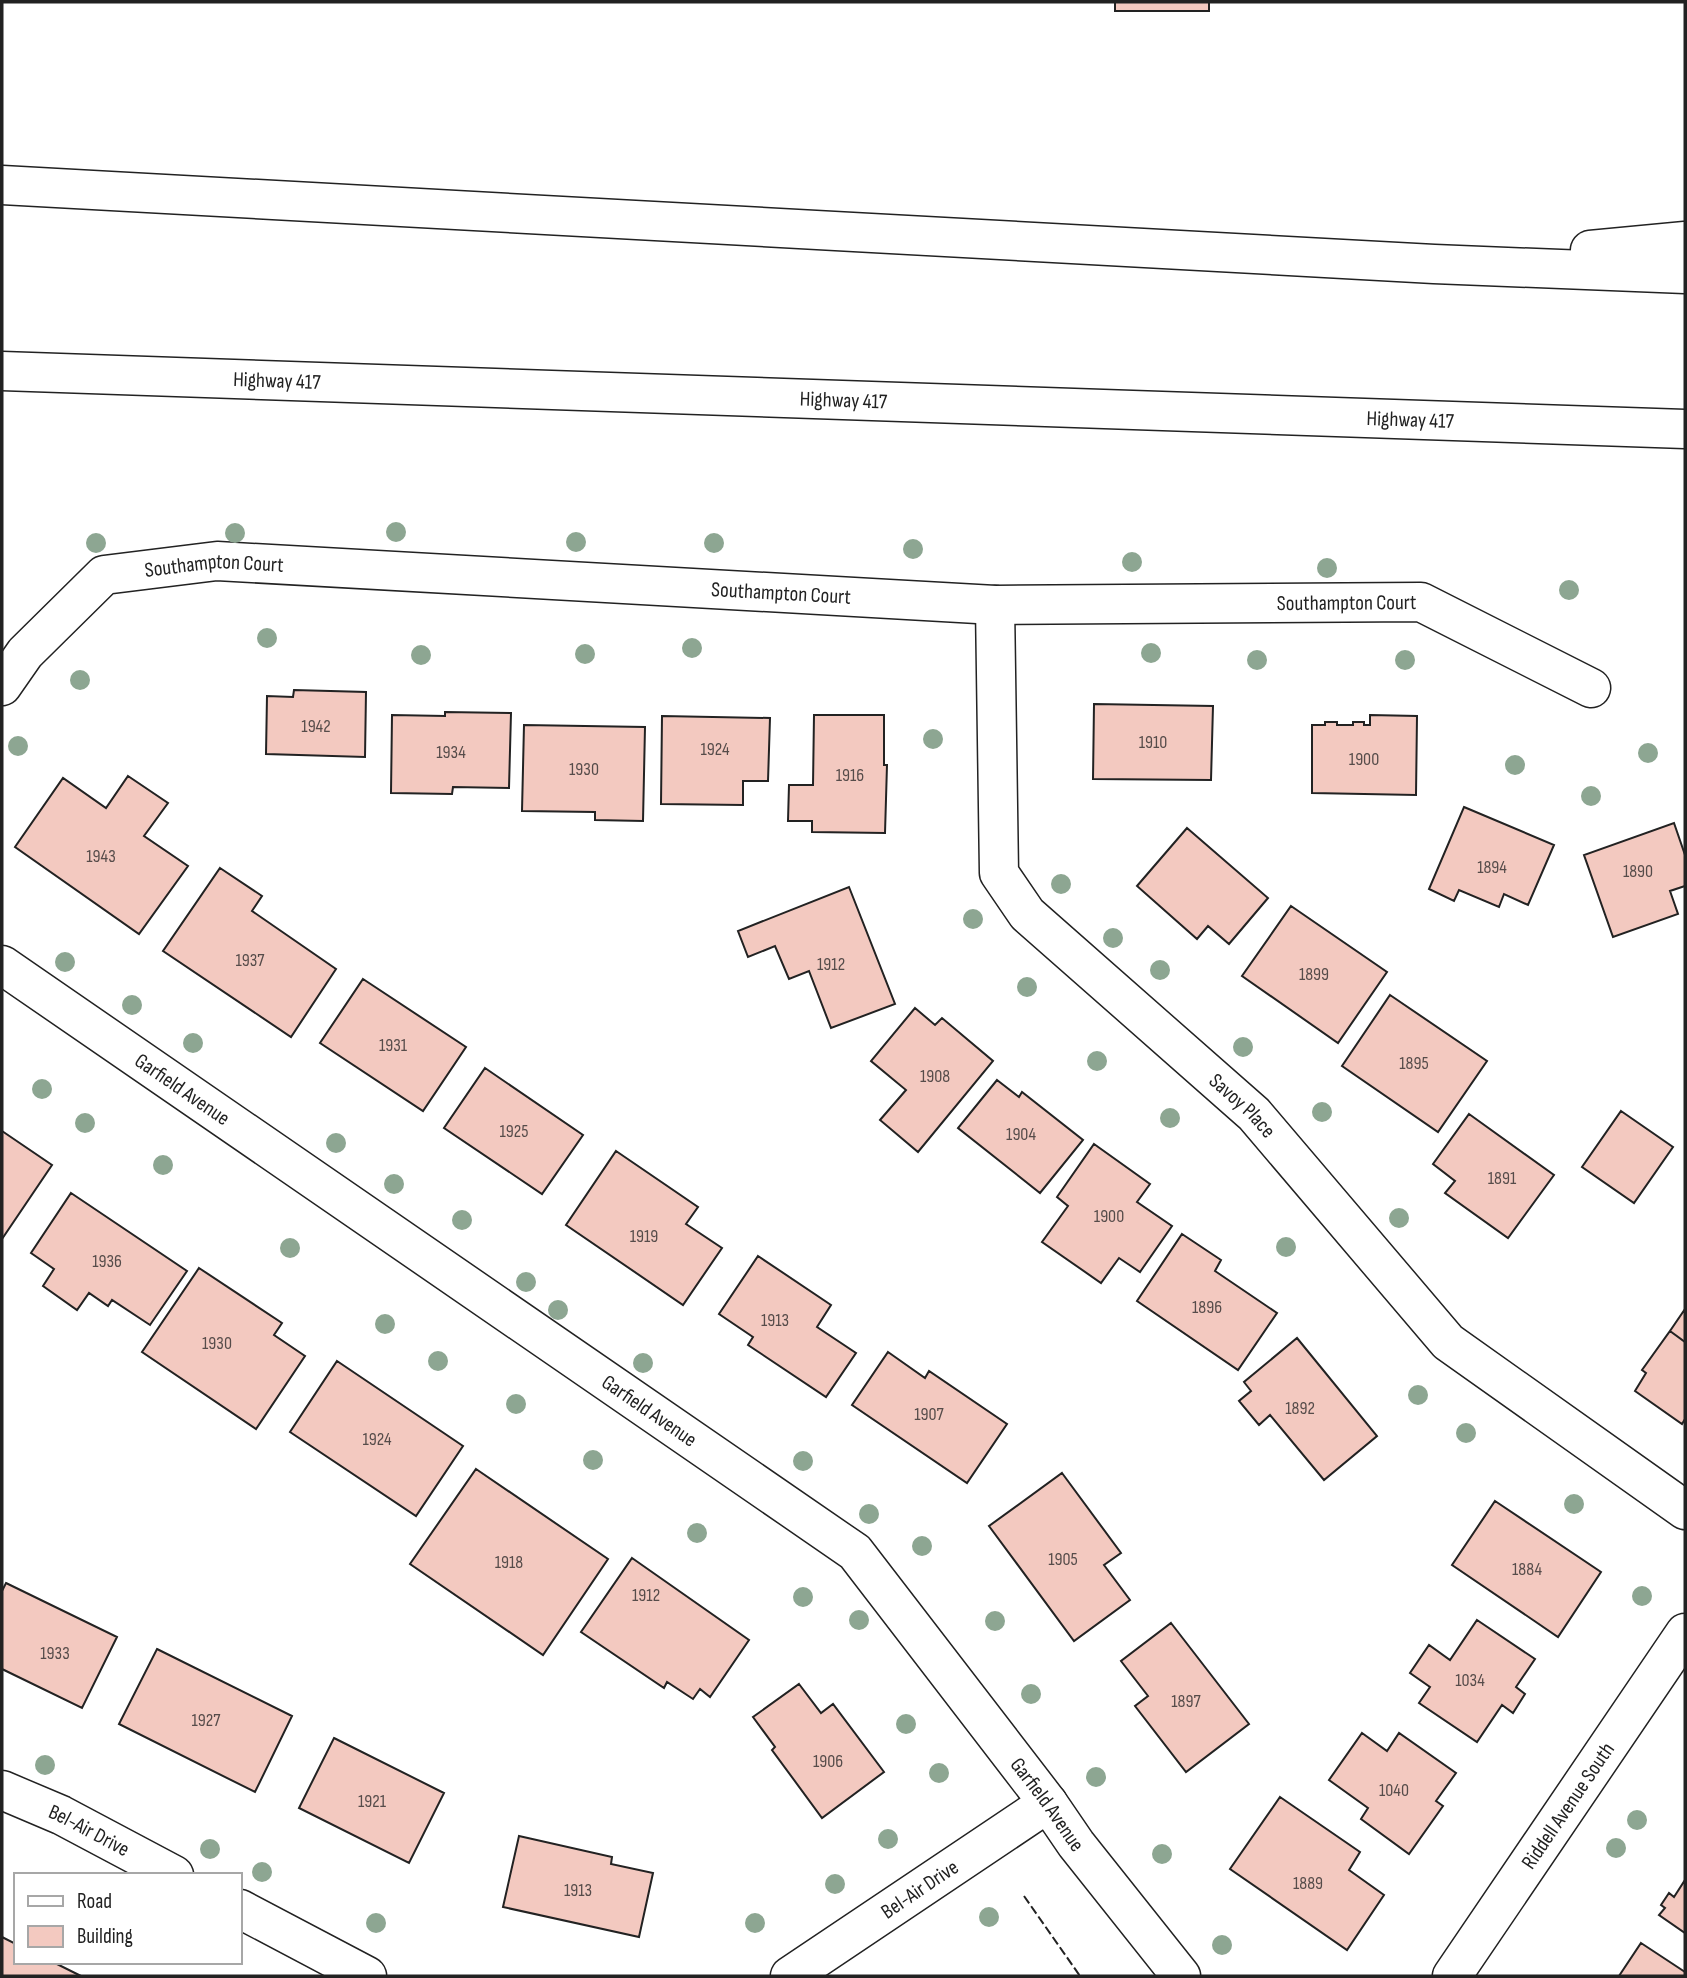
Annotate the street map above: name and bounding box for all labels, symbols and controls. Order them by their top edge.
street label: Highway 417 [233,367,322,395]
street label: Highway 417 [799,387,888,415]
street label: Highway 417 [1366,406,1455,434]
street label: Southampton Court [143,549,284,583]
street label: Southampton Court [711,577,851,610]
street label: Southampton Court [1277,590,1417,616]
house number: 1942 [301,716,331,737]
house number: 1910 [1139,732,1167,753]
house number: 1924 [700,739,730,760]
house number: 1934 [436,742,466,763]
house number: 1900 [1349,749,1379,770]
house number: 1930 [569,759,599,780]
house number: 1916 [836,765,864,786]
house number: 1943 [86,846,116,867]
house number: 1894 [1477,857,1507,878]
house number: 1890 [1623,861,1653,882]
house number: 1937 [235,950,265,971]
house number: 1912 [817,954,845,975]
house number: 1899 [1299,964,1329,985]
house number: 1931 [379,1035,408,1056]
street label: Garfield Avenue [130,1048,234,1131]
house number: 1895 [1399,1053,1429,1074]
house number: 1908 [920,1066,950,1087]
street label: Savoy Place [1204,1068,1281,1143]
house number: 1925 [500,1121,528,1142]
house number: 1904 [1006,1124,1036,1145]
house number: 1891 [1488,1168,1517,1189]
house number: 1900 [1094,1206,1124,1227]
house number: 1919 [630,1226,658,1247]
house number: 1936 [92,1251,122,1272]
house number: 1896 [1192,1297,1222,1318]
house number: 1913 [761,1310,789,1331]
house number: 1930 [202,1333,232,1354]
street label: Garfield Avenue [597,1370,702,1452]
house number: 1892 [1285,1398,1315,1419]
house number: 1907 [914,1404,945,1425]
house number: 1924 [362,1429,392,1450]
house number: 1905 [1048,1549,1078,1570]
house number: 1918 [495,1552,523,1573]
house number: 1884 [1512,1559,1542,1580]
house number: 1912 [632,1585,660,1606]
house number: 1933 [40,1643,70,1664]
house number: 1034 [1455,1670,1485,1691]
house number: 1897 [1171,1691,1201,1712]
house number: 1927 [192,1710,221,1731]
street label: Riddell Avenue South [1516,1738,1620,1874]
house number: 1906 [813,1751,843,1772]
street label: Garfield Avenue [1005,1753,1089,1857]
house number: 1040 [1379,1780,1409,1801]
house number: 1921 [358,1791,387,1812]
street label: Bel-Air Drive [45,1799,134,1862]
street label: Bel-Air Drive [876,1855,963,1924]
legend [14,1873,242,1964]
house number: 1889 [1293,1873,1323,1894]
house number: 1913 [564,1880,592,1901]
text: Road [77,1889,112,1914]
text: Building [77,1924,133,1949]

